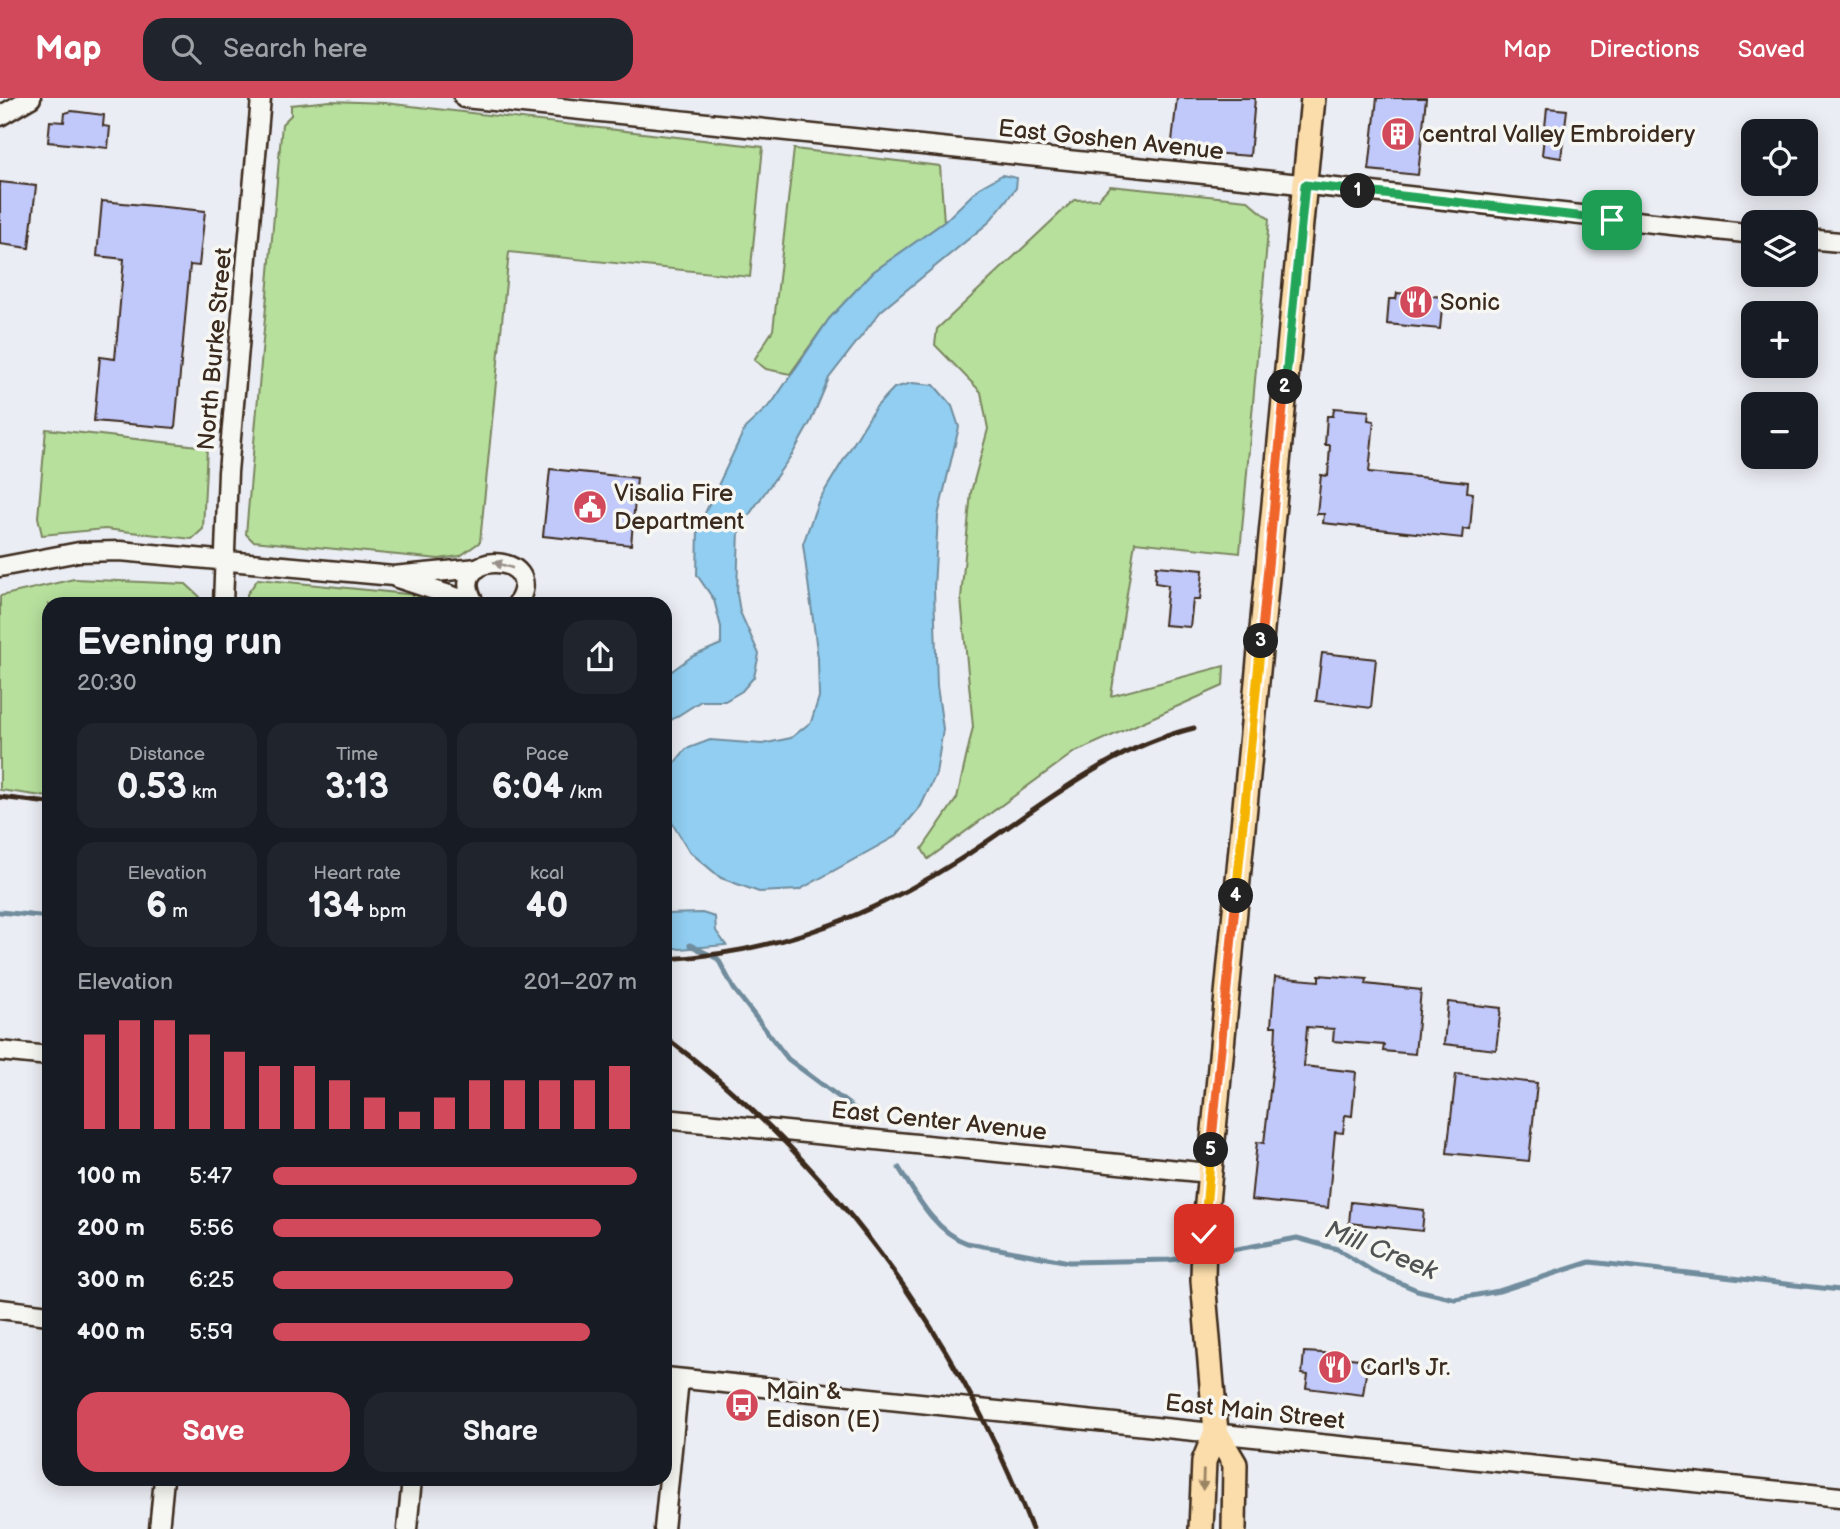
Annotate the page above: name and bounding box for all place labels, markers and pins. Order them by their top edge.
building icon: central Valley Embroidery [1379,115,1417,153]
place label: central Valley Embroidery [1422,120,1695,149]
pin: 1 [1340,174,1376,208]
pin [1582,190,1642,250]
restaurant icon: Sonic [1397,283,1435,321]
place label: Sonic [1440,288,1500,317]
pin: 2 [1268,370,1302,404]
place label: Visalia Fire Department [614,479,745,536]
public building icon: Visalia Fire Department [571,488,609,526]
pin: 3 [1244,624,1278,658]
pin: 4 [1218,878,1254,914]
pin: 5 [1194,1132,1228,1168]
pin [1174,1204,1234,1264]
restaurant icon: Carl's Jr. [1316,1348,1354,1386]
place label: Carl's Jr. [1360,1353,1450,1382]
place label: Main & Edison (E) [766,1377,880,1434]
bus stop icon: Main & Edison (E) [723,1386,761,1424]

